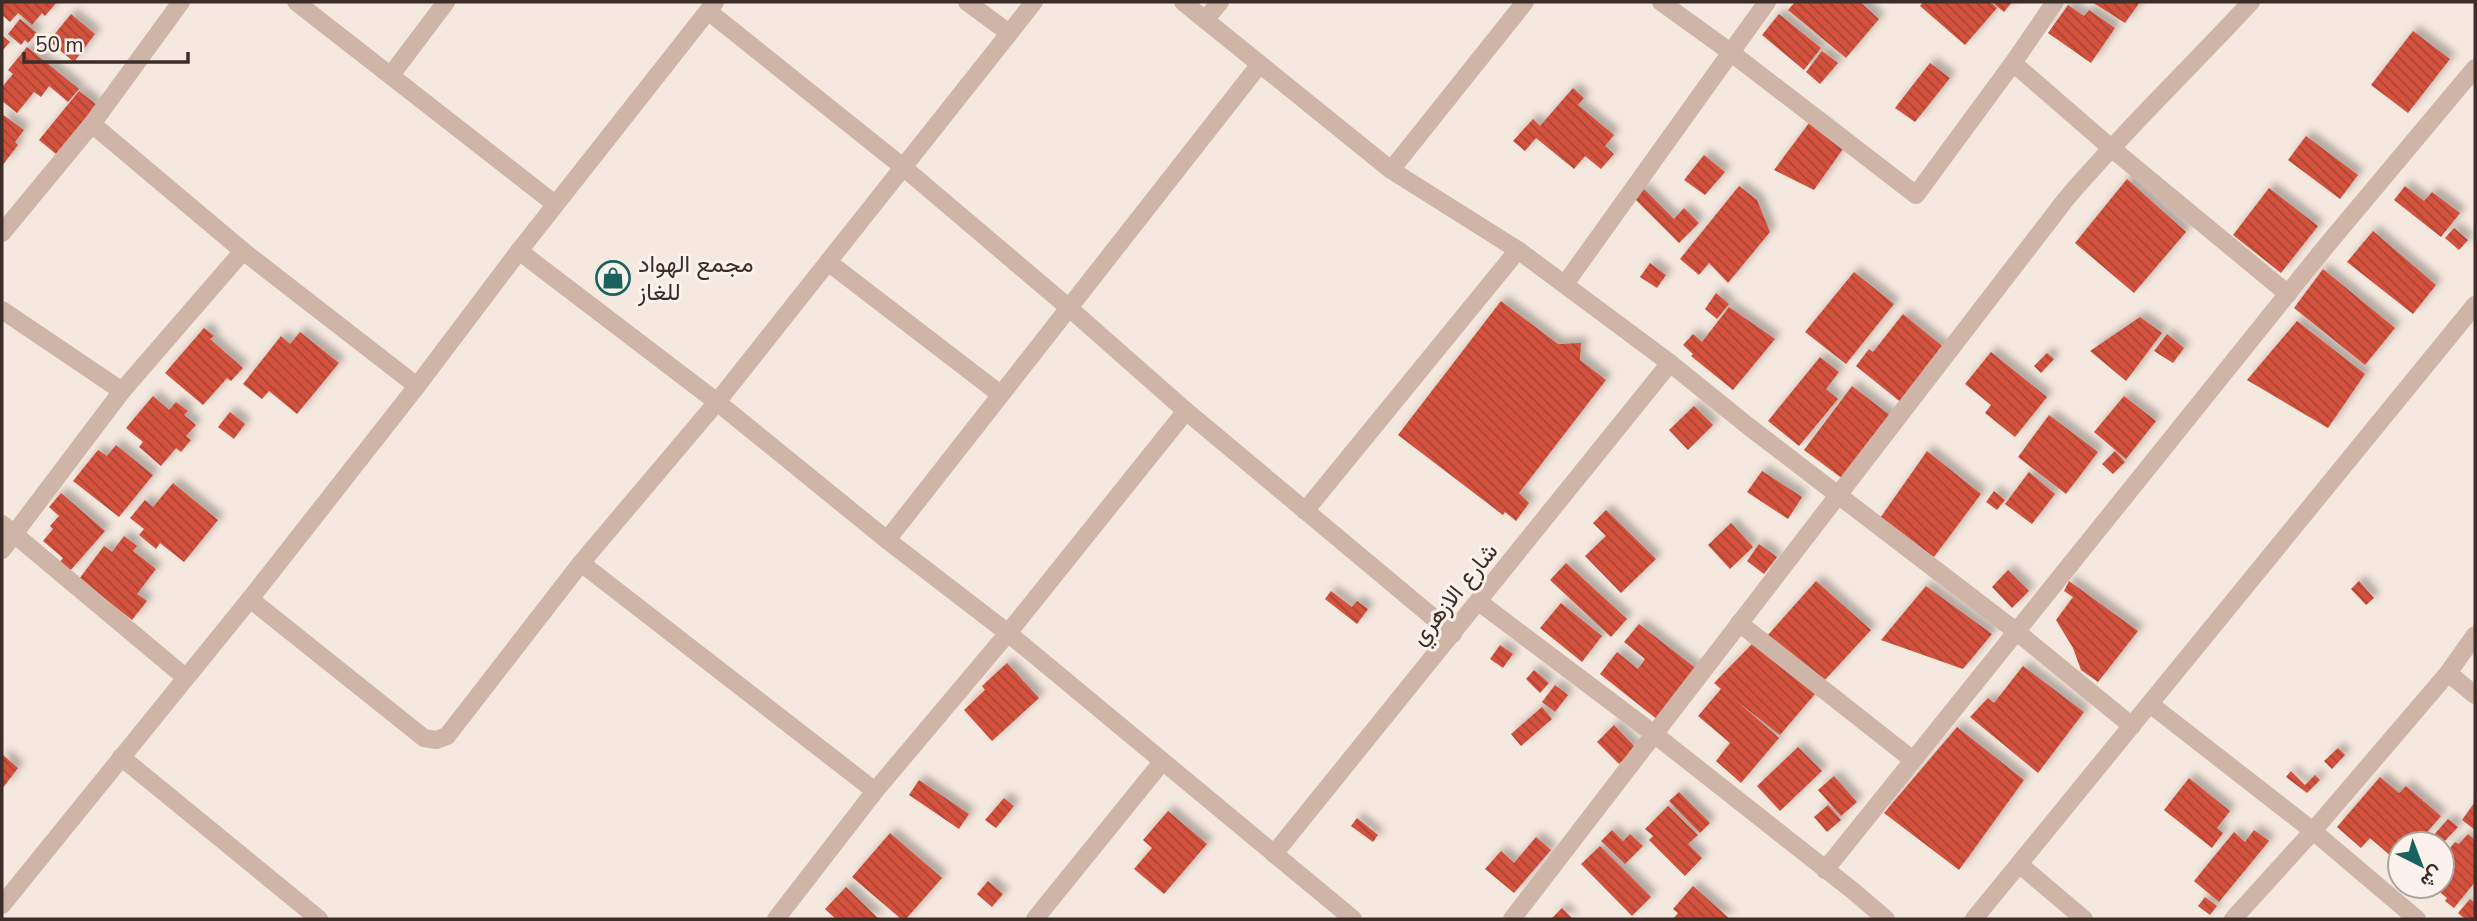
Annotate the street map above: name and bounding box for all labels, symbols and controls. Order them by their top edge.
scale bar [24,21,189,65]
text: 50 m [35,31,84,59]
place label: مجمع الهواد للغاز [637,248,754,308]
shop icon: مجمع الهواد للغاز [594,259,632,297]
street label: شارع الازهري [1403,536,1507,654]
north arrow [2386,830,2456,900]
text: ش [2414,860,2449,894]

